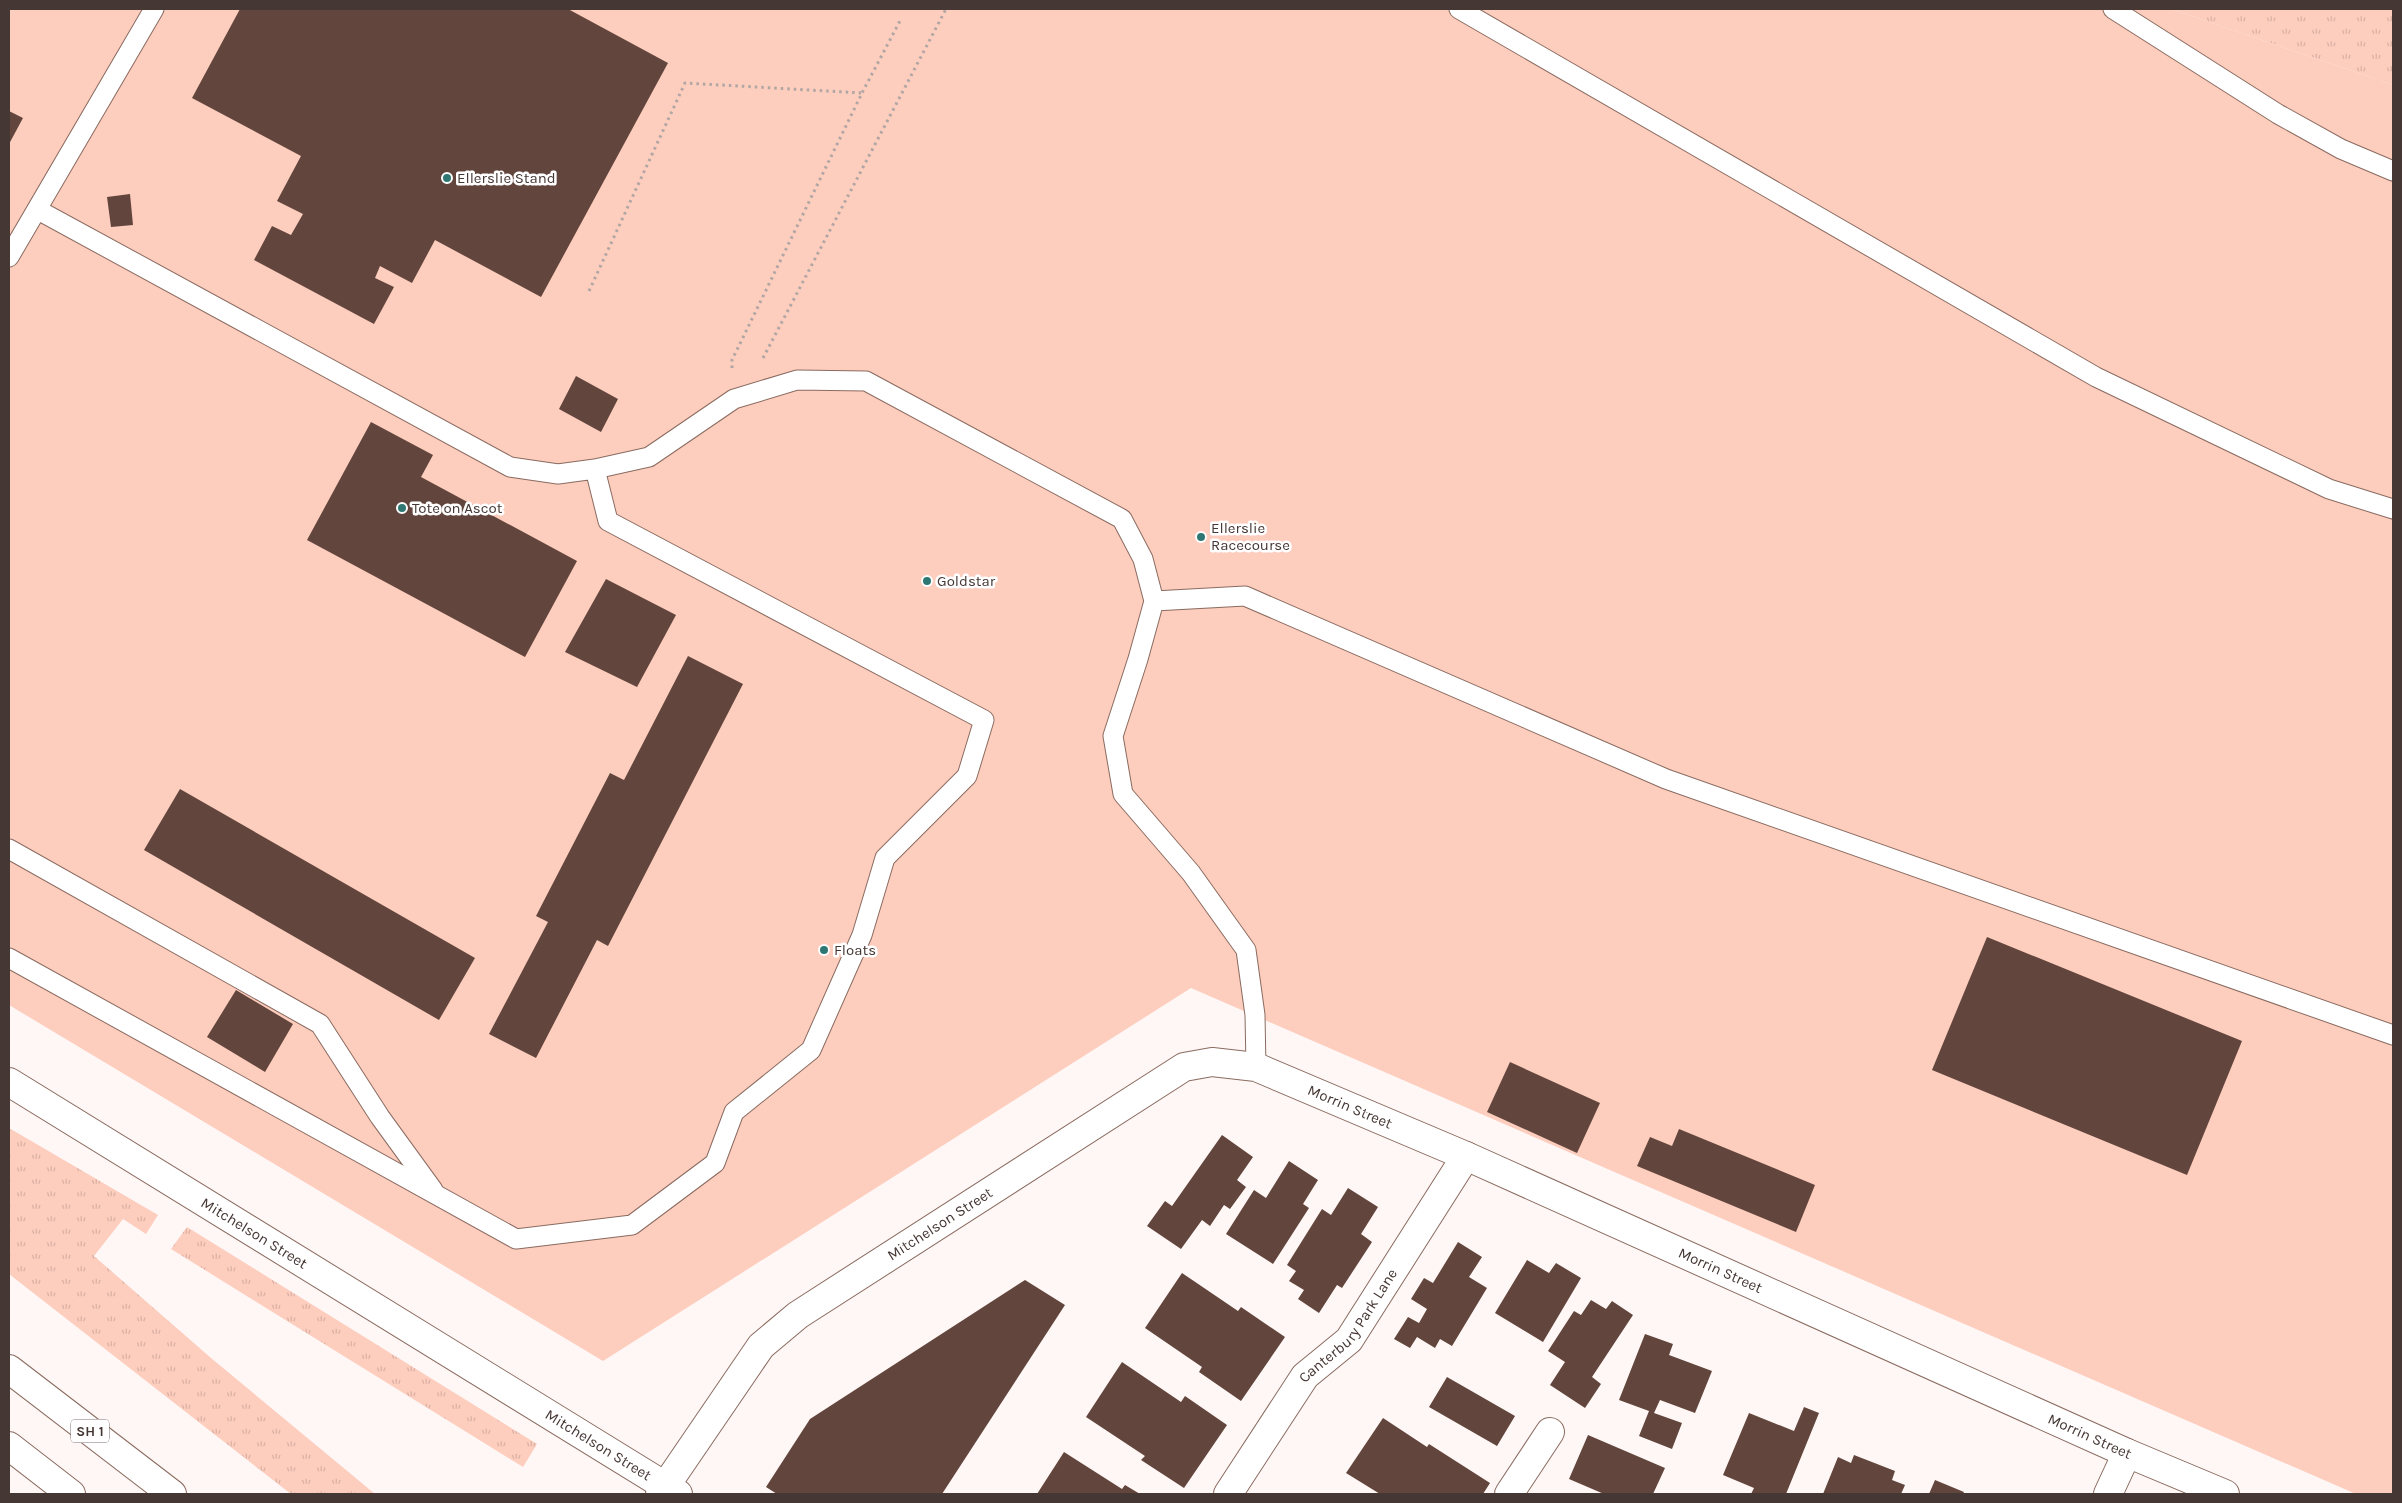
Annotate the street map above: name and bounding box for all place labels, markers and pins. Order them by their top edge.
place label: Ellerslie Stand [457,169,556,187]
marker: Ellerslie Stand [441,172,453,184]
place label: Tote on Ascot [412,499,503,517]
marker: Tote on Ascot [396,502,408,514]
place label: Ellerslie Racecourse [1211,519,1290,554]
marker: Ellerslie Racecourse [1195,531,1207,543]
place label: Goldstar [937,572,996,590]
marker: Goldstar [921,575,933,587]
place label: Floats [834,941,876,959]
marker: Floats [818,944,830,956]

